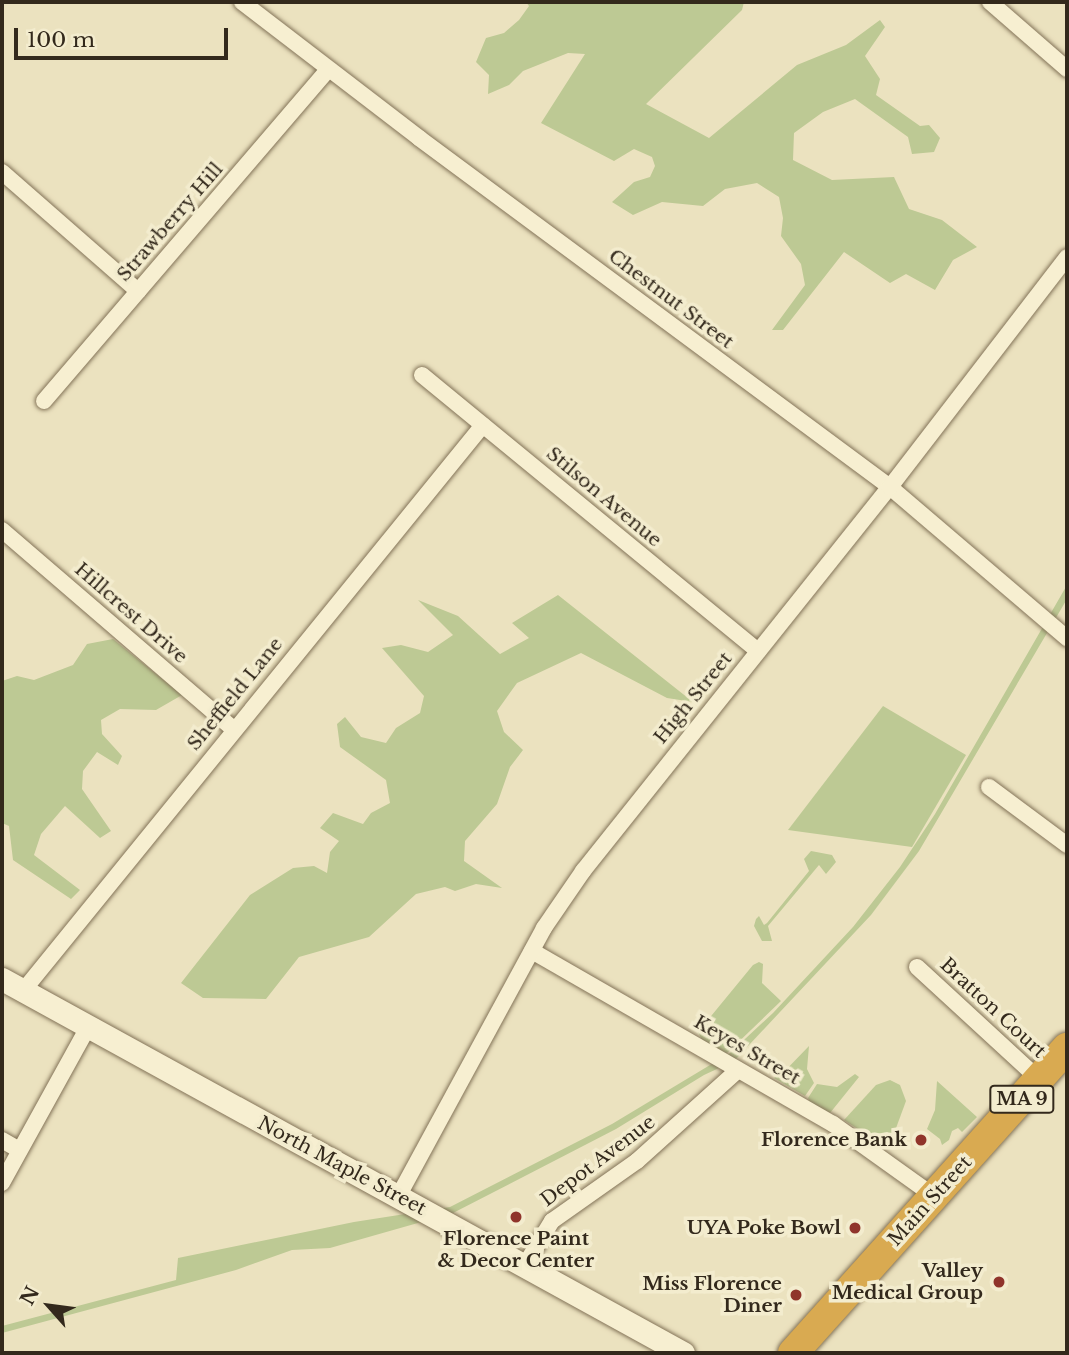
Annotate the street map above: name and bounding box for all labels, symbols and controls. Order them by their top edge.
scale bar [18,14,231,58]
text: 100 m [27,27,95,53]
street label: Strawberry Hill [112,158,228,286]
street label: Chestnut Street [604,245,738,353]
street label: Stilson Avenue [542,442,666,552]
street label: Hillcrest Drive [70,558,192,668]
street label: Sheffield Lane [183,633,287,755]
street label: High Street [649,648,737,748]
street label: Bratton Court [935,953,1051,1063]
street label: Keyes Street [690,1010,804,1090]
road number: MA 9 [989,1084,1055,1114]
street label: Depot Avenue [536,1110,660,1212]
street label: North Maple Street [254,1112,430,1220]
place label: Florence Bank [761,1129,907,1151]
marker: Florence Bank [913,1132,929,1148]
street label: Main Street [884,1151,976,1251]
marker: Florence Paint & Decor Center [508,1209,524,1225]
place label: UYA Poke Bowl [686,1217,841,1239]
marker: UYA Poke Bowl [847,1220,863,1236]
place label: Florence Paint & Decor Center [438,1228,594,1272]
place label: Valley Medical Group [832,1260,983,1304]
north arrow [14,1271,84,1341]
marker: Valley Medical Group [989,1272,1009,1292]
place label: Miss Florence Diner [642,1273,782,1317]
text: N [16,1283,44,1309]
marker: Miss Florence Diner [788,1287,804,1303]

